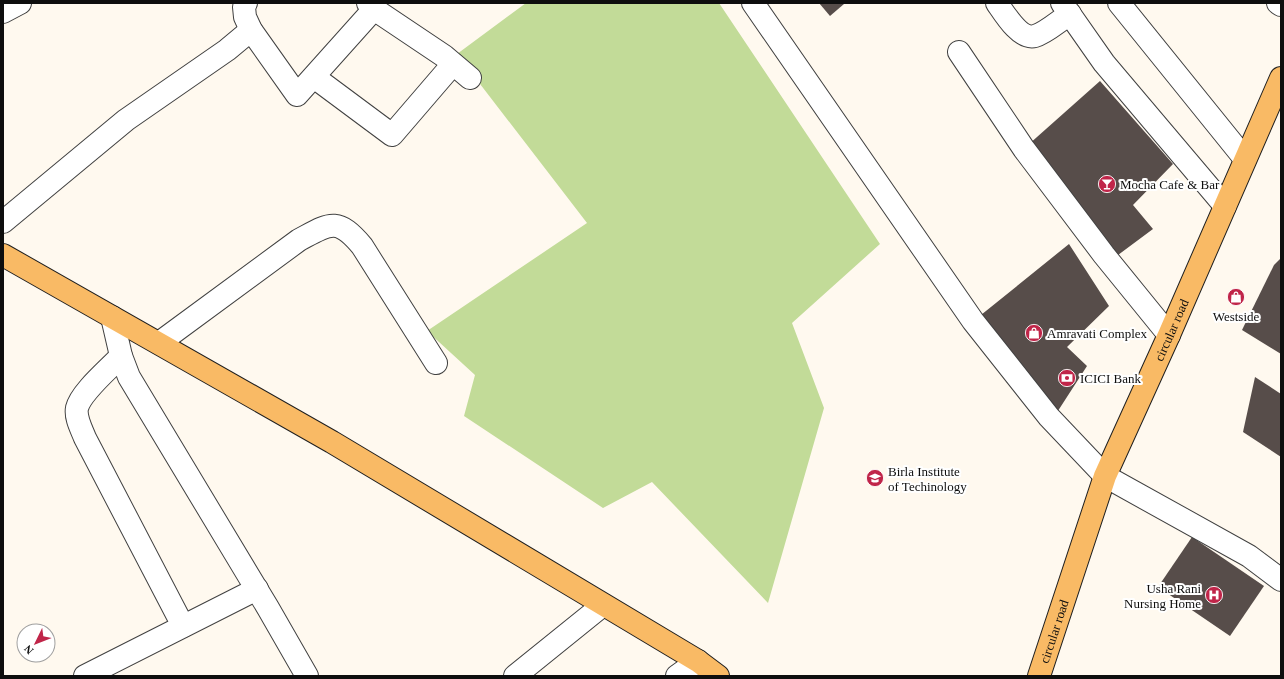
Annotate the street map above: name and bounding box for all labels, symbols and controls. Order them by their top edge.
bar icon: Mocha Cafe & Bar [1097,174,1117,194]
place label: Mocha Cafe & Bar [1120,177,1220,192]
shop icon: Westside [1226,287,1246,307]
street label: circular road [1151,296,1192,363]
place label: Westside [1213,309,1260,324]
shop icon: Amravati Complex [1024,323,1044,343]
place label: Amravati Complex [1047,326,1148,341]
bank icon: ICICI Bank [1057,368,1077,388]
place label: ICICI Bank [1080,371,1142,386]
place label: Birla Institute of Techinology [888,464,967,494]
school or university icon: Birla Institute of Techinology [865,468,885,488]
place label: Usha Rani Nursing Home [1124,581,1201,611]
hospital icon: Usha Rani Nursing Home [1204,585,1224,605]
street label: circular road [1036,597,1071,665]
north arrow [16,623,56,663]
text: N [22,643,36,657]

